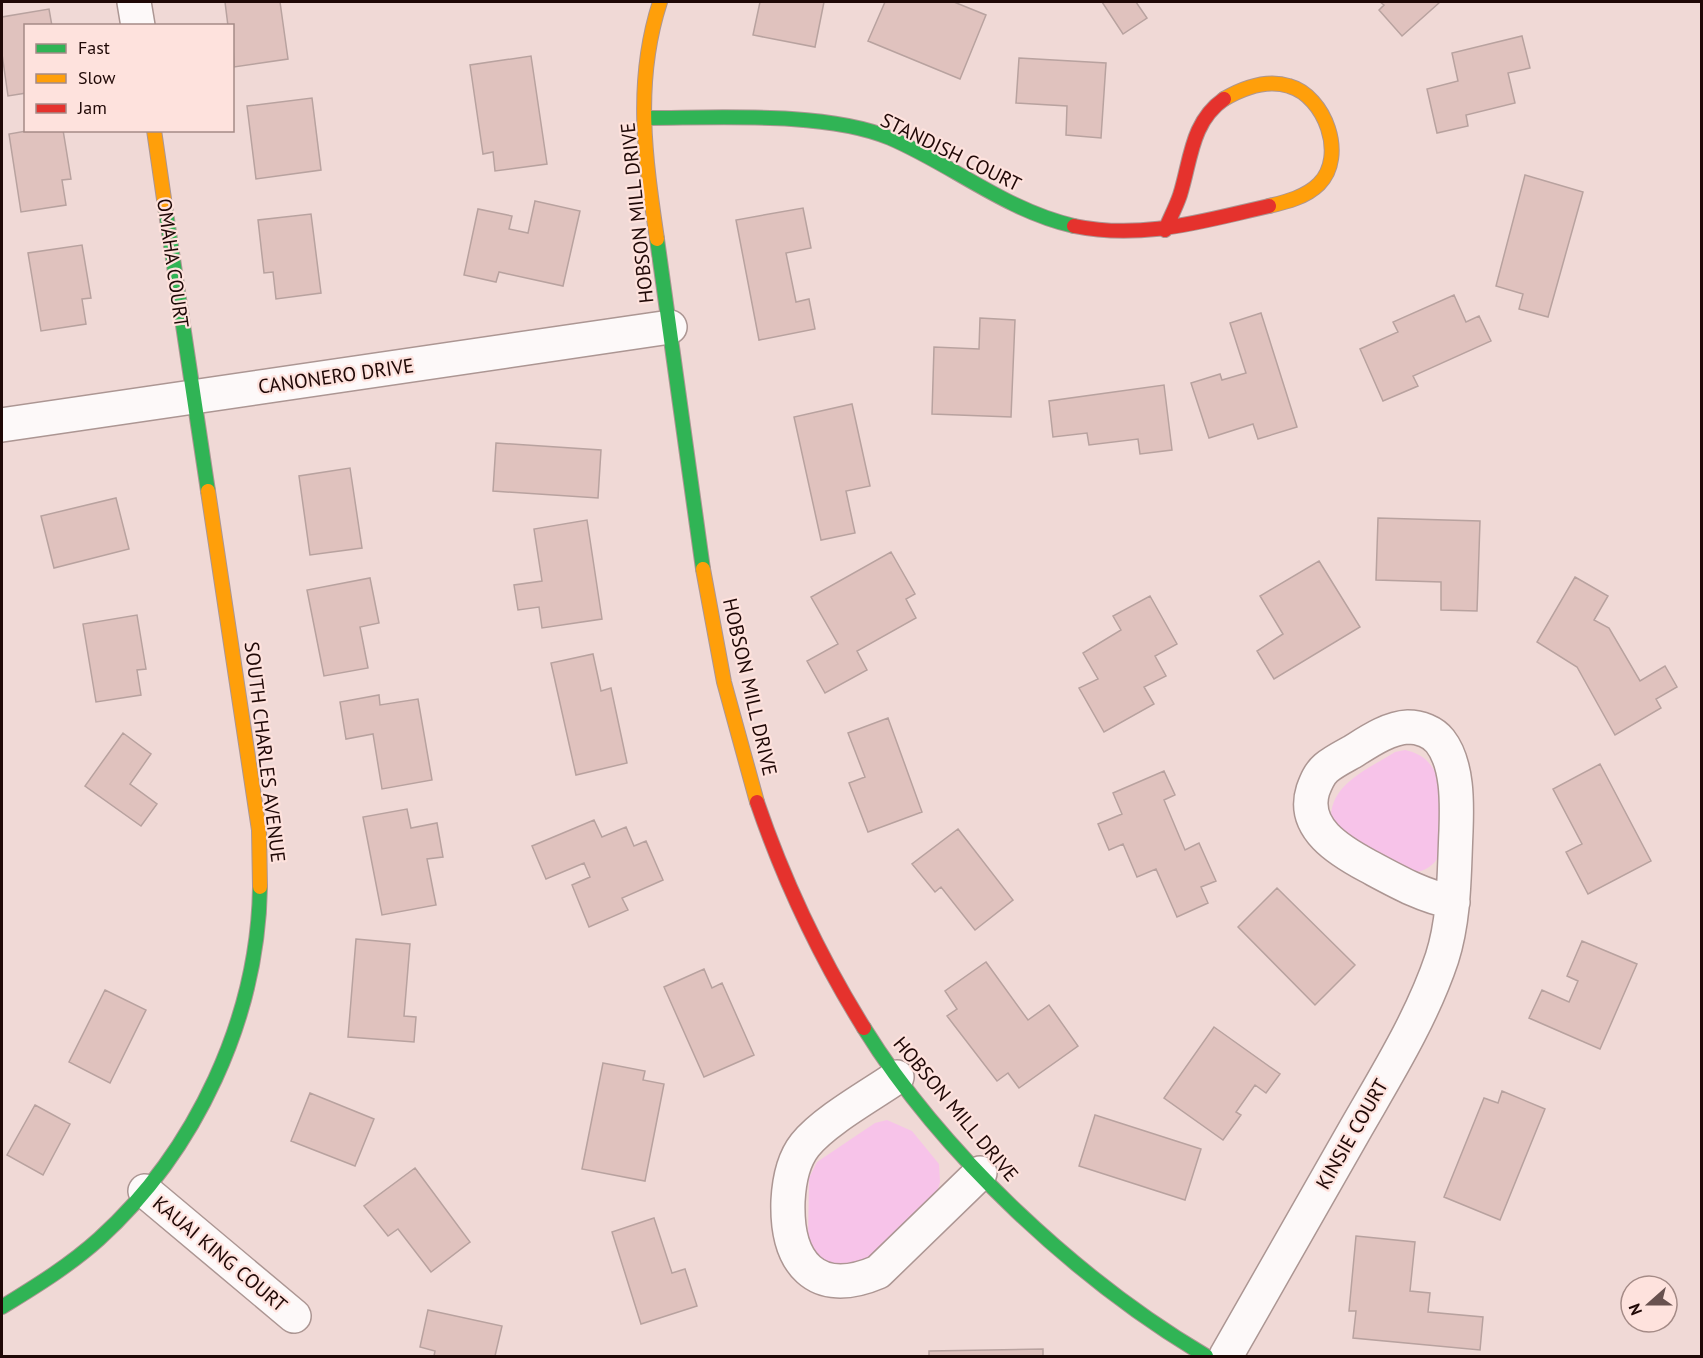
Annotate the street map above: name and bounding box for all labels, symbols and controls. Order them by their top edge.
legend [24,24,234,132]
text: Fast [78,36,110,59]
text: Slow [78,66,116,89]
text: Jam [77,96,107,119]
street label: STANDISH COURT [876,107,1026,197]
street label: HOBSON MILL DRIVE [615,121,659,305]
street label: OMAHA COURT [151,197,195,329]
street label: CANONERO DRIVE [257,352,415,400]
street label: HOBSON MILL DRIVE [717,596,783,778]
street label: SOUTH CHARLES AVENUE [239,640,291,864]
street label: HOBSON MILL DRIVE [888,1031,1024,1187]
street label: KINSIE COURT [1310,1074,1394,1194]
street label: KAUAI KING COURT [147,1190,293,1318]
north arrow [1619,1274,1679,1334]
text: N [1624,1301,1646,1318]

